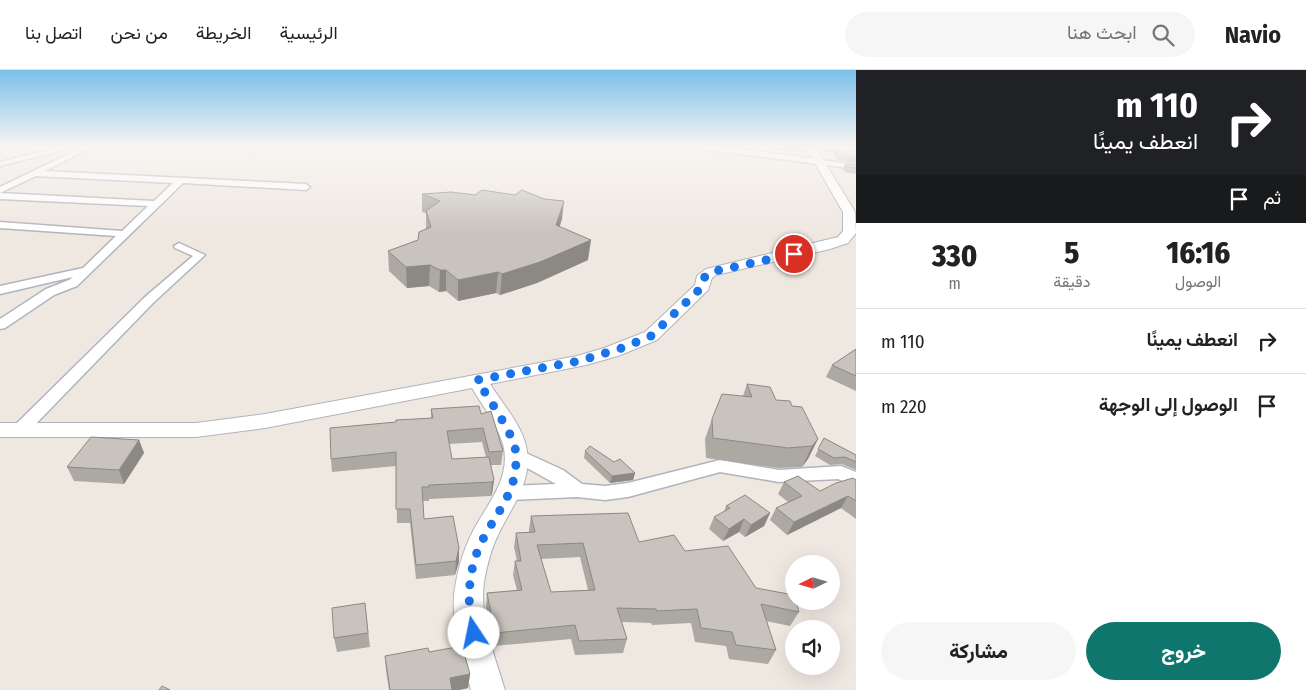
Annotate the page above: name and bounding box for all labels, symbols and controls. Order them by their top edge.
search box [845,12,1195,57]
text: ابحث هنا [1067,21,1137,44]
icon: search [1149,21,1177,49]
text: Navio [1225,21,1281,49]
text: اتصل بنا [25,22,83,44]
text: من نحن [111,22,168,44]
text: الخريطة [196,22,251,44]
text: الرئيسية [279,22,338,44]
text: 110 m [1116,84,1198,126]
icon: right [1216,90,1281,155]
text: انعطف يمينًا [1093,128,1198,155]
icon: arrive [1225,185,1253,213]
text: ثم [1263,186,1281,209]
pin [773,233,815,275]
text: 5 [1064,235,1079,271]
text: 16:16 [1166,235,1230,271]
text: 330 [932,238,977,274]
icon: arrive [780,240,808,268]
text: دقيقة [1053,272,1090,291]
text: الوصول [1175,272,1221,291]
text: m [949,274,961,293]
icon: right [1253,327,1281,355]
text: انعطف يمينًا [1146,328,1238,351]
text: 110 m [881,330,925,353]
icon: arrive [1253,392,1281,420]
text: الوصول إلى الوجهة [1099,393,1238,416]
text: 220 m [881,395,927,418]
north arrow [785,555,840,610]
map controls [785,555,840,675]
position arrow [447,606,499,658]
button: sound [785,620,840,675]
button: مشاركة [881,622,1076,680]
button: خروج [1086,622,1281,680]

